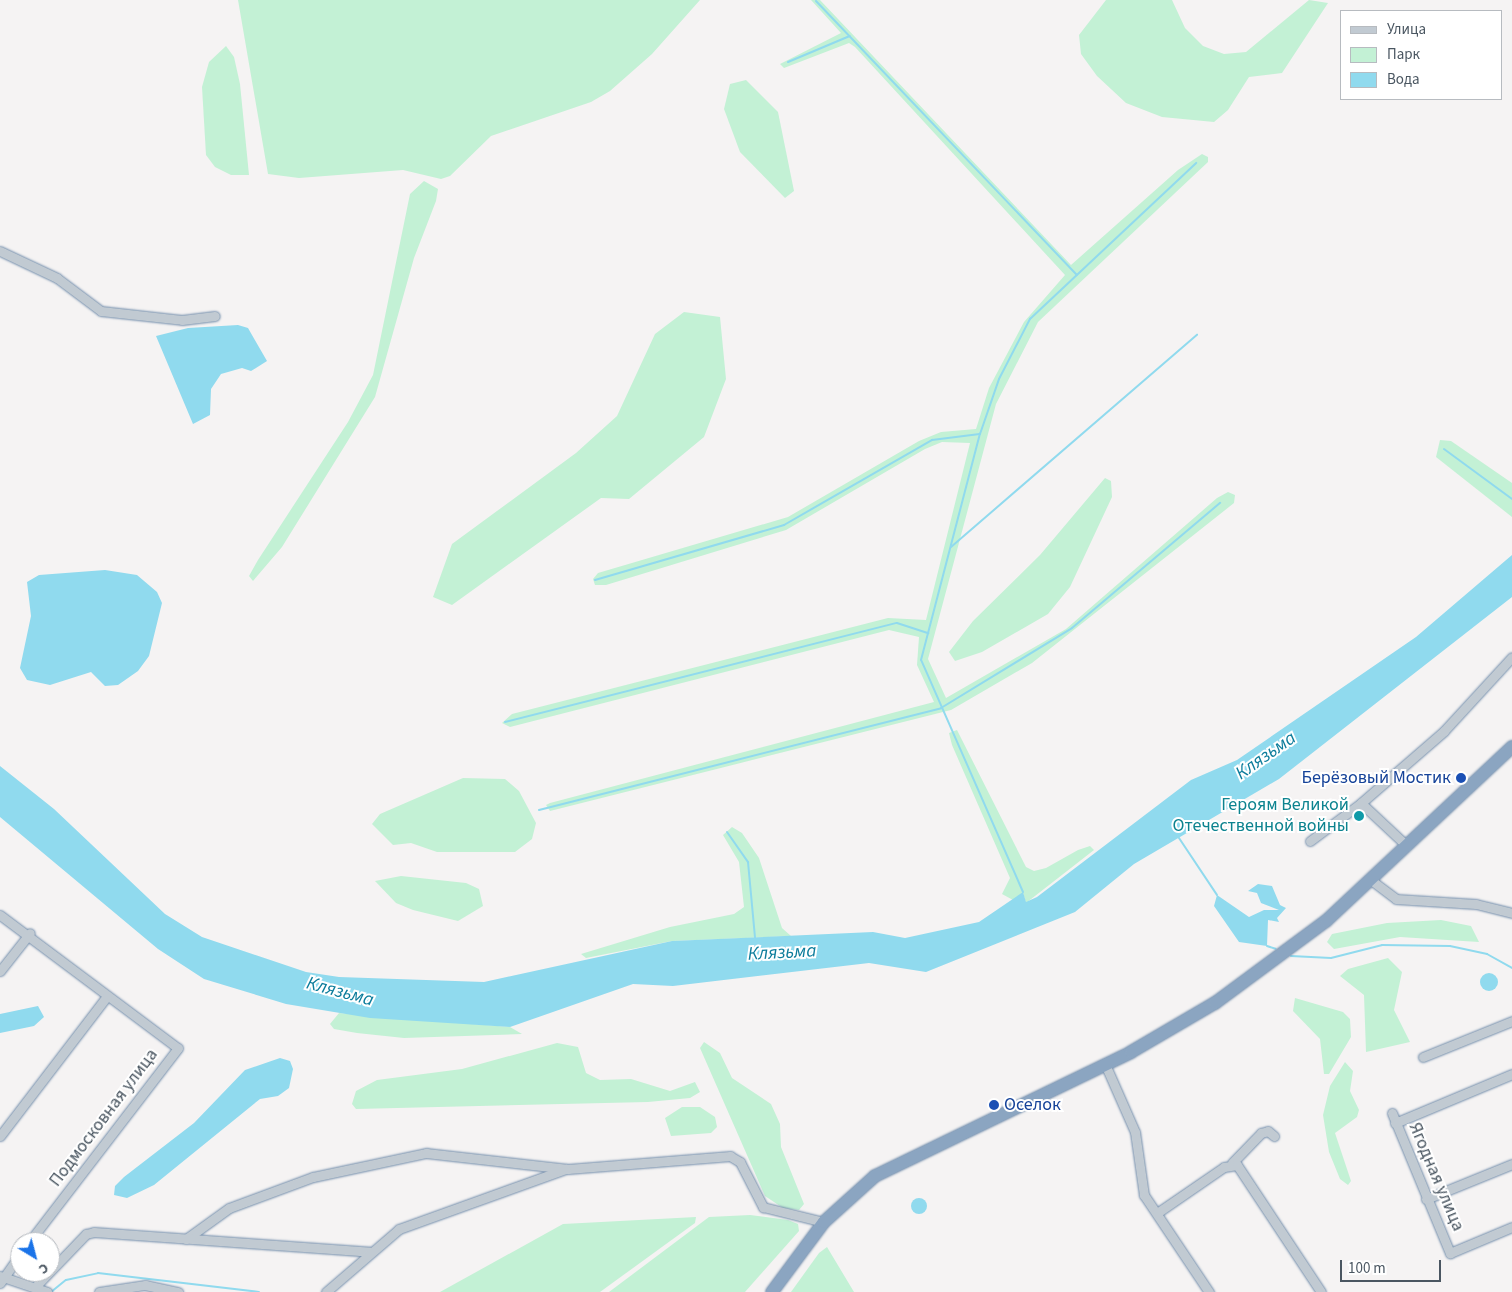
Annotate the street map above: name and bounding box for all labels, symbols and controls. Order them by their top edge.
legend [1340,10,1502,100]
text: Улица [1387,19,1426,40]
text: Парк [1387,44,1420,65]
text: Вода [1387,69,1420,90]
water label: Клязьма [1231,727,1301,785]
place label: Берёзовый Мостик [1301,767,1451,789]
marker: Берёзовый Мостик [1455,772,1467,784]
place label: Героям Великой Отечественной войны [1172,795,1349,838]
marker: Героям Великой Отечественной войны [1353,810,1365,822]
water label: Клязьма [747,940,817,966]
water label: Клязьма [304,972,376,1012]
street label: Подмосковная улица [45,1045,163,1191]
place label: Оселок [1004,1094,1061,1116]
marker: Оселок [988,1099,1000,1111]
street label: Ягодная улица [1403,1120,1469,1234]
north arrow [10,1232,60,1282]
scale bar [1342,1250,1443,1282]
text: С [34,1258,53,1279]
text: 100 m [1348,1258,1386,1279]

